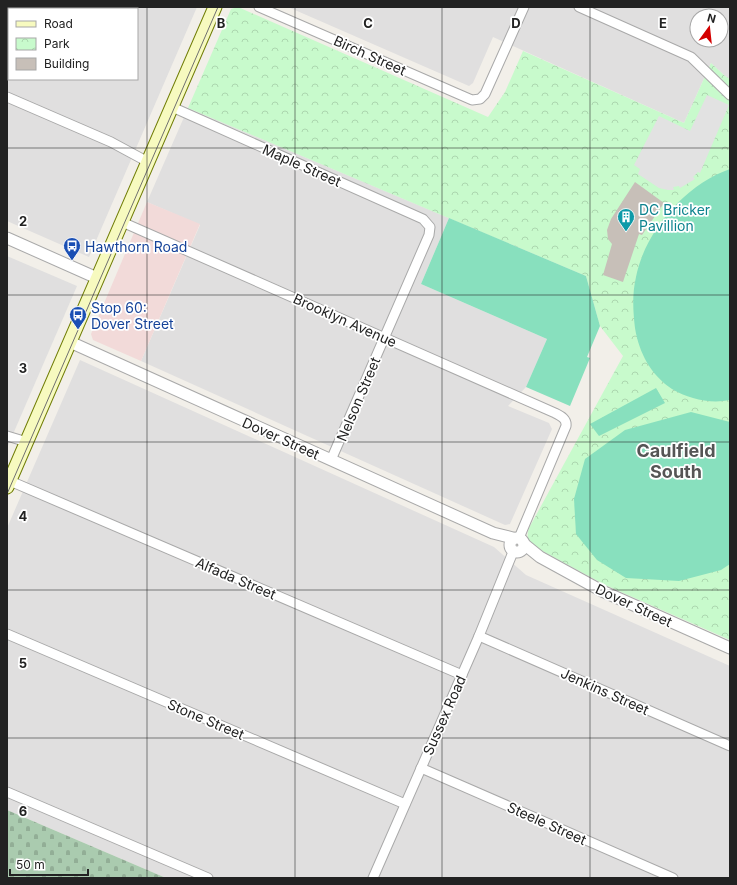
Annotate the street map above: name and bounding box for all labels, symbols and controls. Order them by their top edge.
legend [8,8,138,80]
north arrow [689,8,729,48]
text: N [706,10,717,26]
text: B [217,15,226,31]
text: C [363,15,373,31]
text: D [511,15,521,31]
text: E [659,15,667,31]
text: Road [44,16,73,31]
street label: Birch Street [331,32,409,79]
text: Park [44,36,70,51]
text: Building [44,56,89,71]
street label: Maple Street [260,140,344,190]
place label: DC Bricker Pavillion [639,201,710,234]
building icon: DC Bricker Pavillion [616,207,636,232]
text: 2 [19,213,27,229]
bus stop icon: Hawthorn Road [62,236,82,261]
place label: Hawthorn Road [85,238,187,255]
street label: Brooklyn Avenue [291,290,399,350]
place label: Stop 60: Dover Street [91,299,174,332]
bus stop icon: Stop 60: Dover Street [68,305,88,330]
street label: Nelson Street [333,354,383,444]
text: 3 [19,360,27,376]
street label: Dover Street [240,413,323,463]
district label: Caulfield South [637,440,716,482]
text: 4 [19,508,28,524]
street label: Alfada Street [193,553,279,603]
street label: Dover Street [593,580,675,630]
text: 5 [19,655,27,671]
street label: Jenkins Street [558,664,652,718]
street label: Sussex Road [419,673,469,757]
street label: Stone Street [165,695,247,743]
street label: Steele Street [505,798,590,848]
text: 6 [19,803,27,819]
scale bar [10,851,88,877]
text: 50 m [16,857,45,872]

